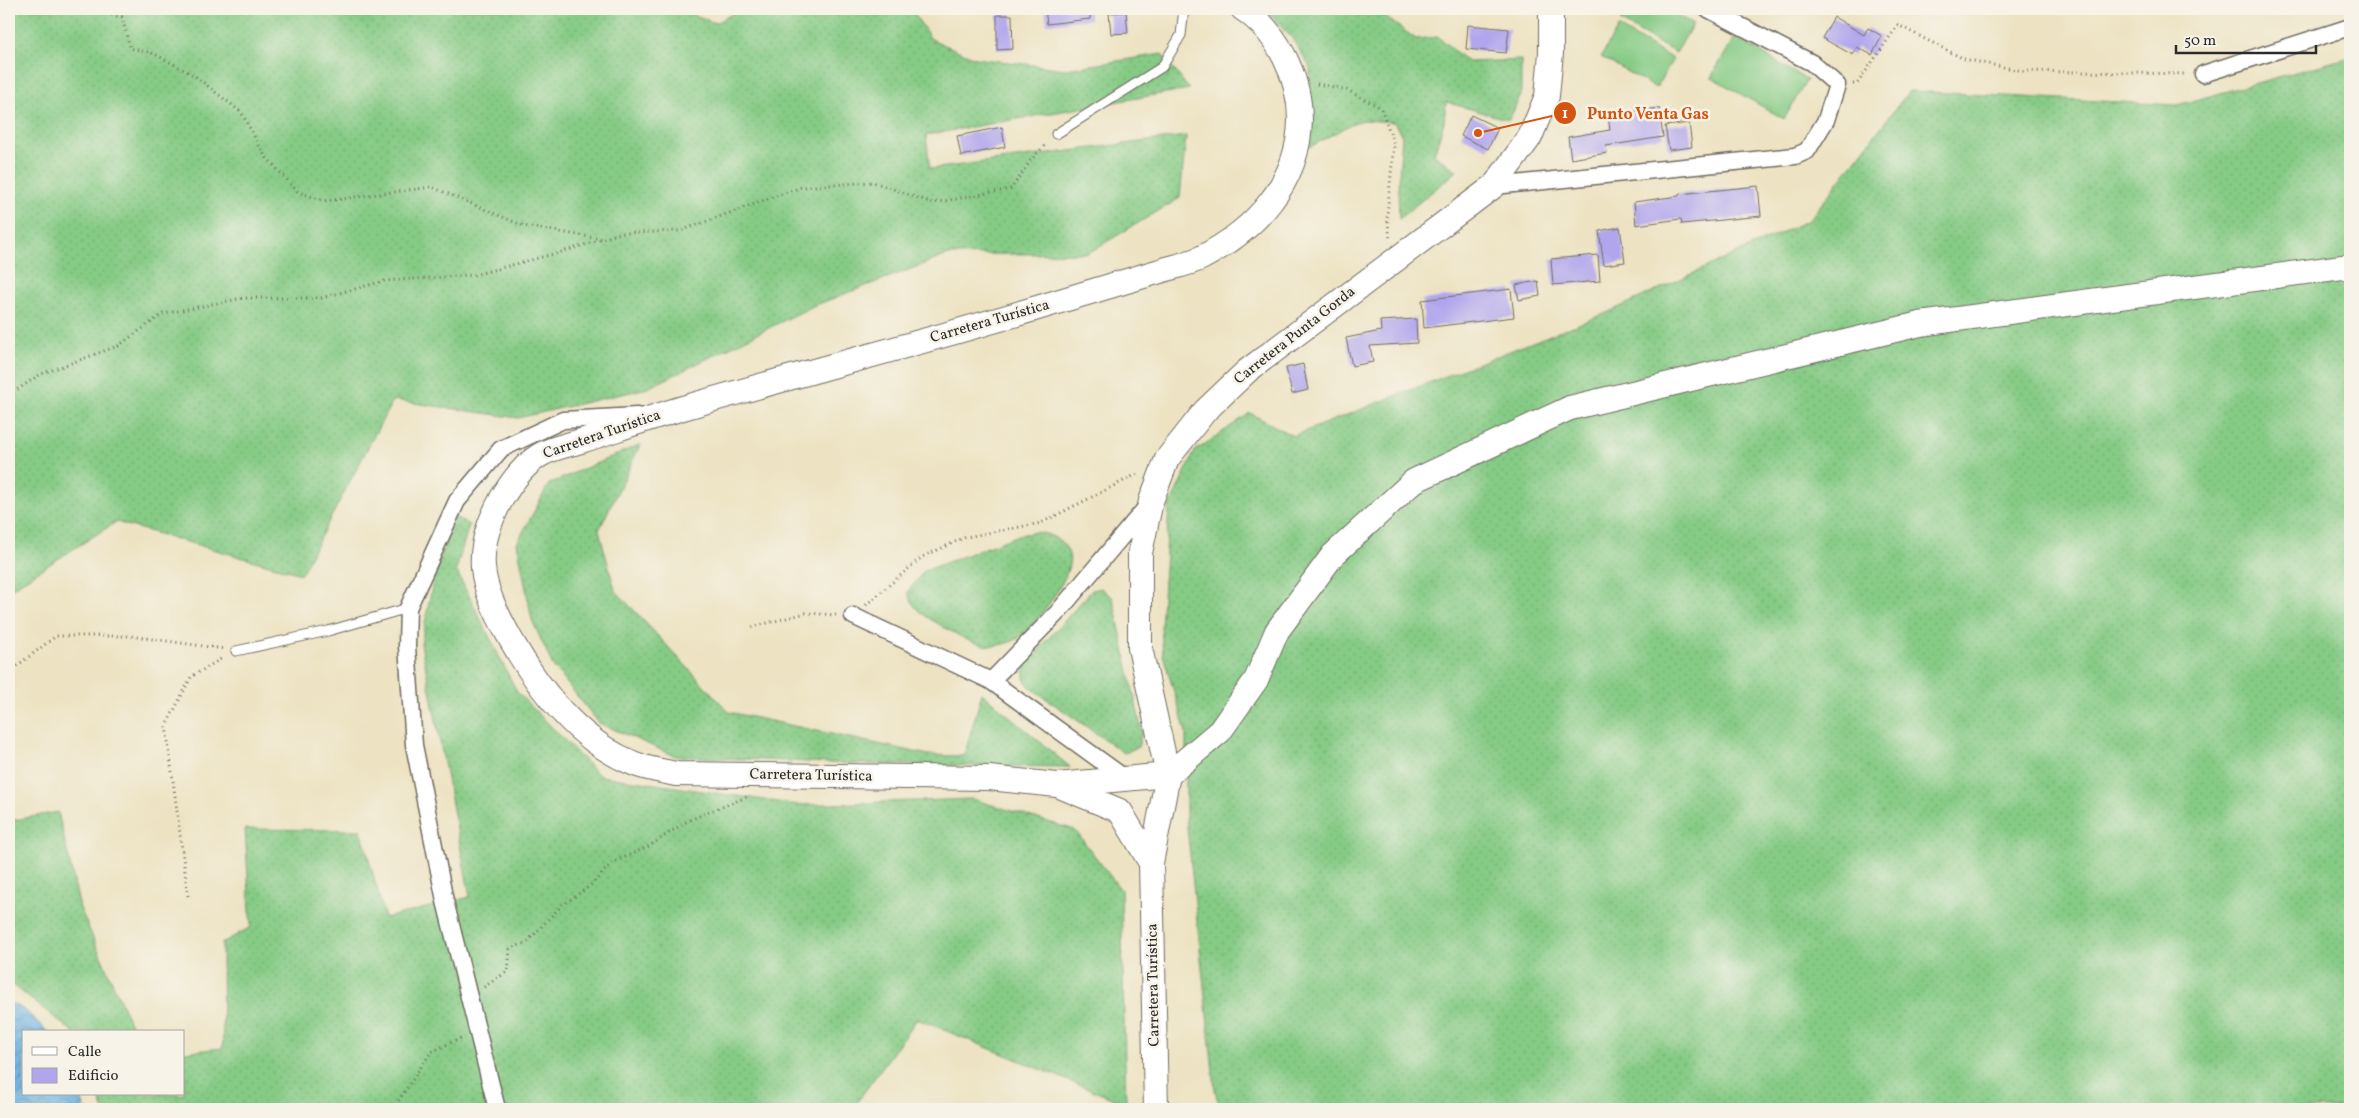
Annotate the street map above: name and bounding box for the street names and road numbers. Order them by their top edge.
street label: Carretera Punta Gorda [1230,282,1360,390]
street label: Carretera Turística [928,295,1052,349]
street label: Carretera Turística [540,405,664,465]
street label: Carretera Turística [749,764,873,788]
street label: Carretera Turística [1142,923,1166,1047]

